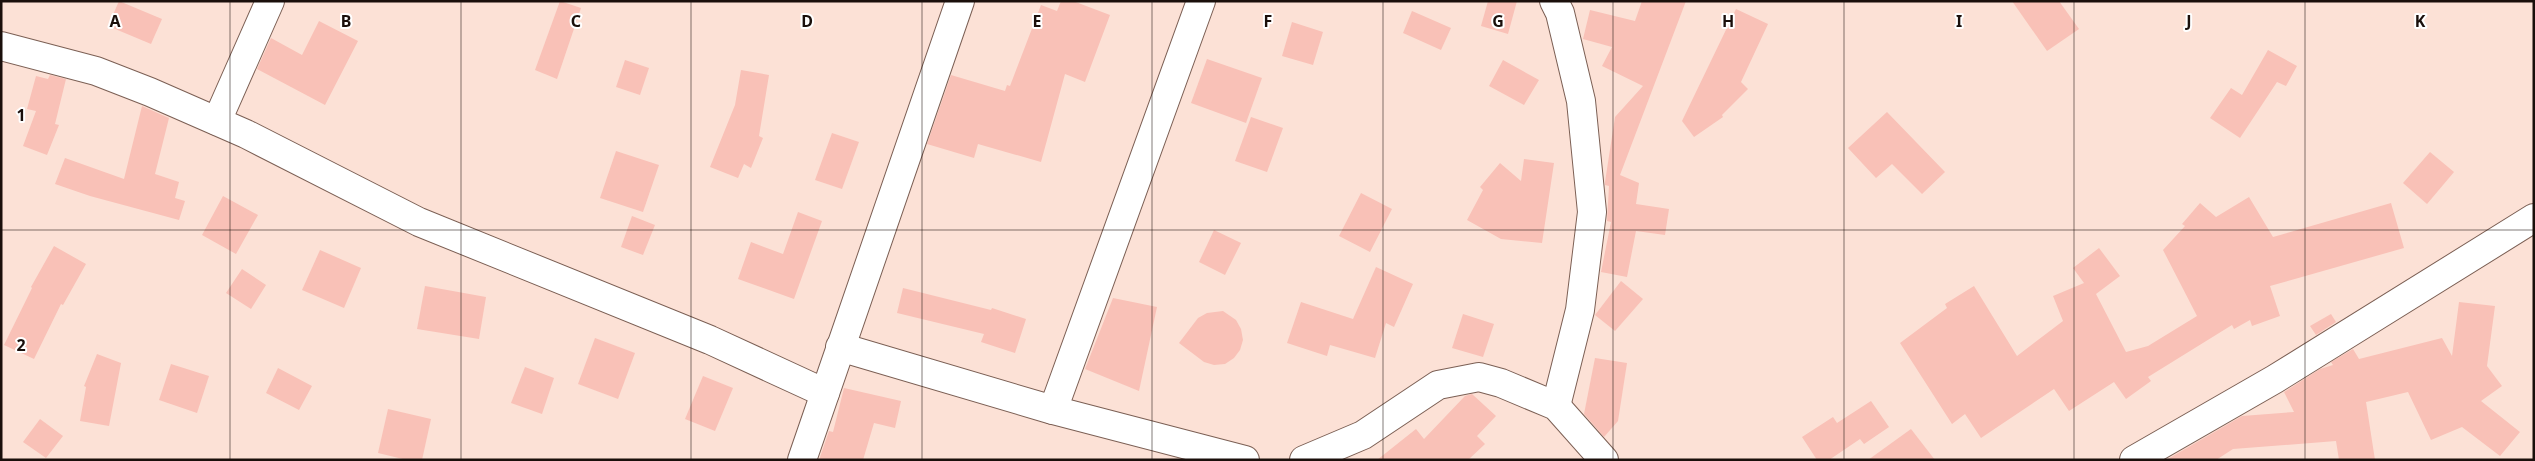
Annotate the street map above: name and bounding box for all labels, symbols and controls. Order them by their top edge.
text: A [109,10,121,32]
text: B [341,10,351,32]
text: C [571,10,581,32]
text: D [801,10,813,32]
text: E [1033,10,1042,32]
text: F [1264,10,1272,32]
text: G [1492,10,1504,32]
text: H [1722,10,1734,32]
text: I [1956,10,1962,32]
text: J [2184,10,2192,32]
text: K [2415,10,2426,32]
text: 1 [16,104,26,126]
text: 2 [16,334,26,356]

